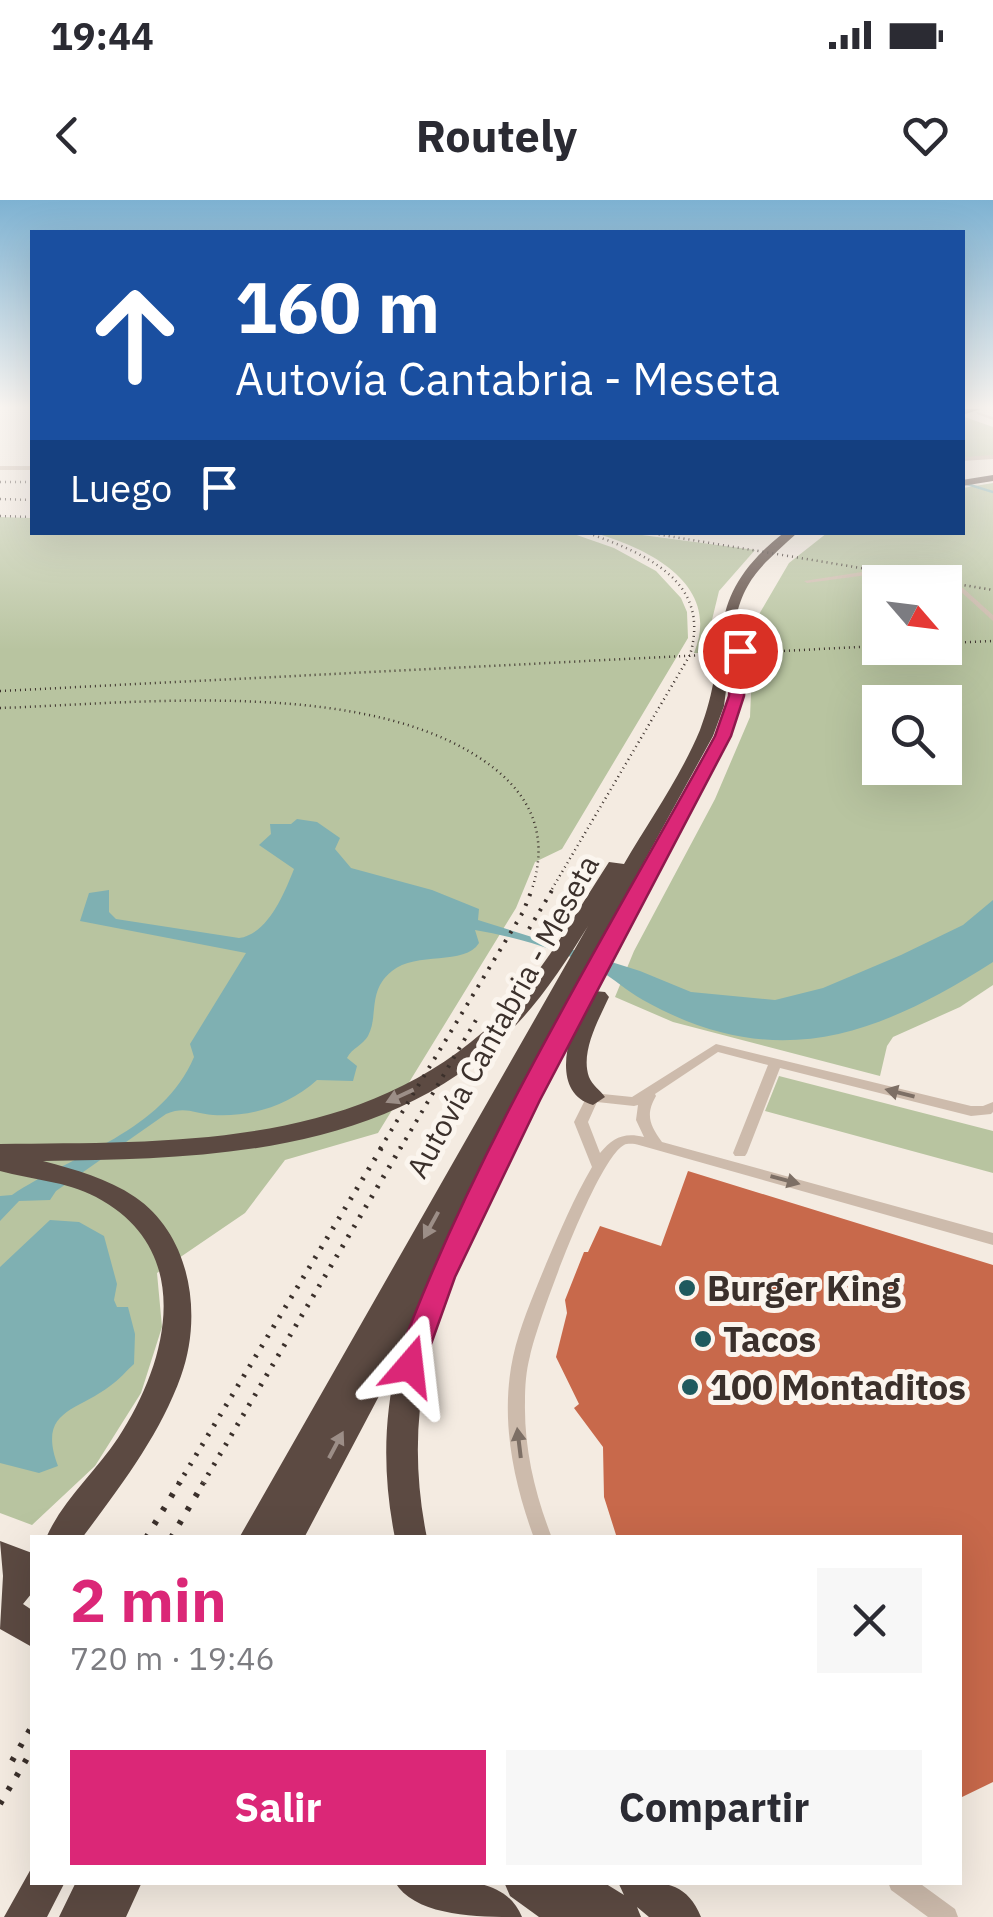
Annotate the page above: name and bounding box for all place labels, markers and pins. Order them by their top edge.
pin [698,609,783,694]
place label: Burger King [707,1265,901,1311]
marker: Burger King [676,1277,698,1299]
place label: Tacos [723,1316,816,1362]
marker: Tacos [692,1328,714,1350]
place label: 100 Montaditos [710,1364,966,1410]
marker: 100 Montaditos [679,1376,701,1398]

